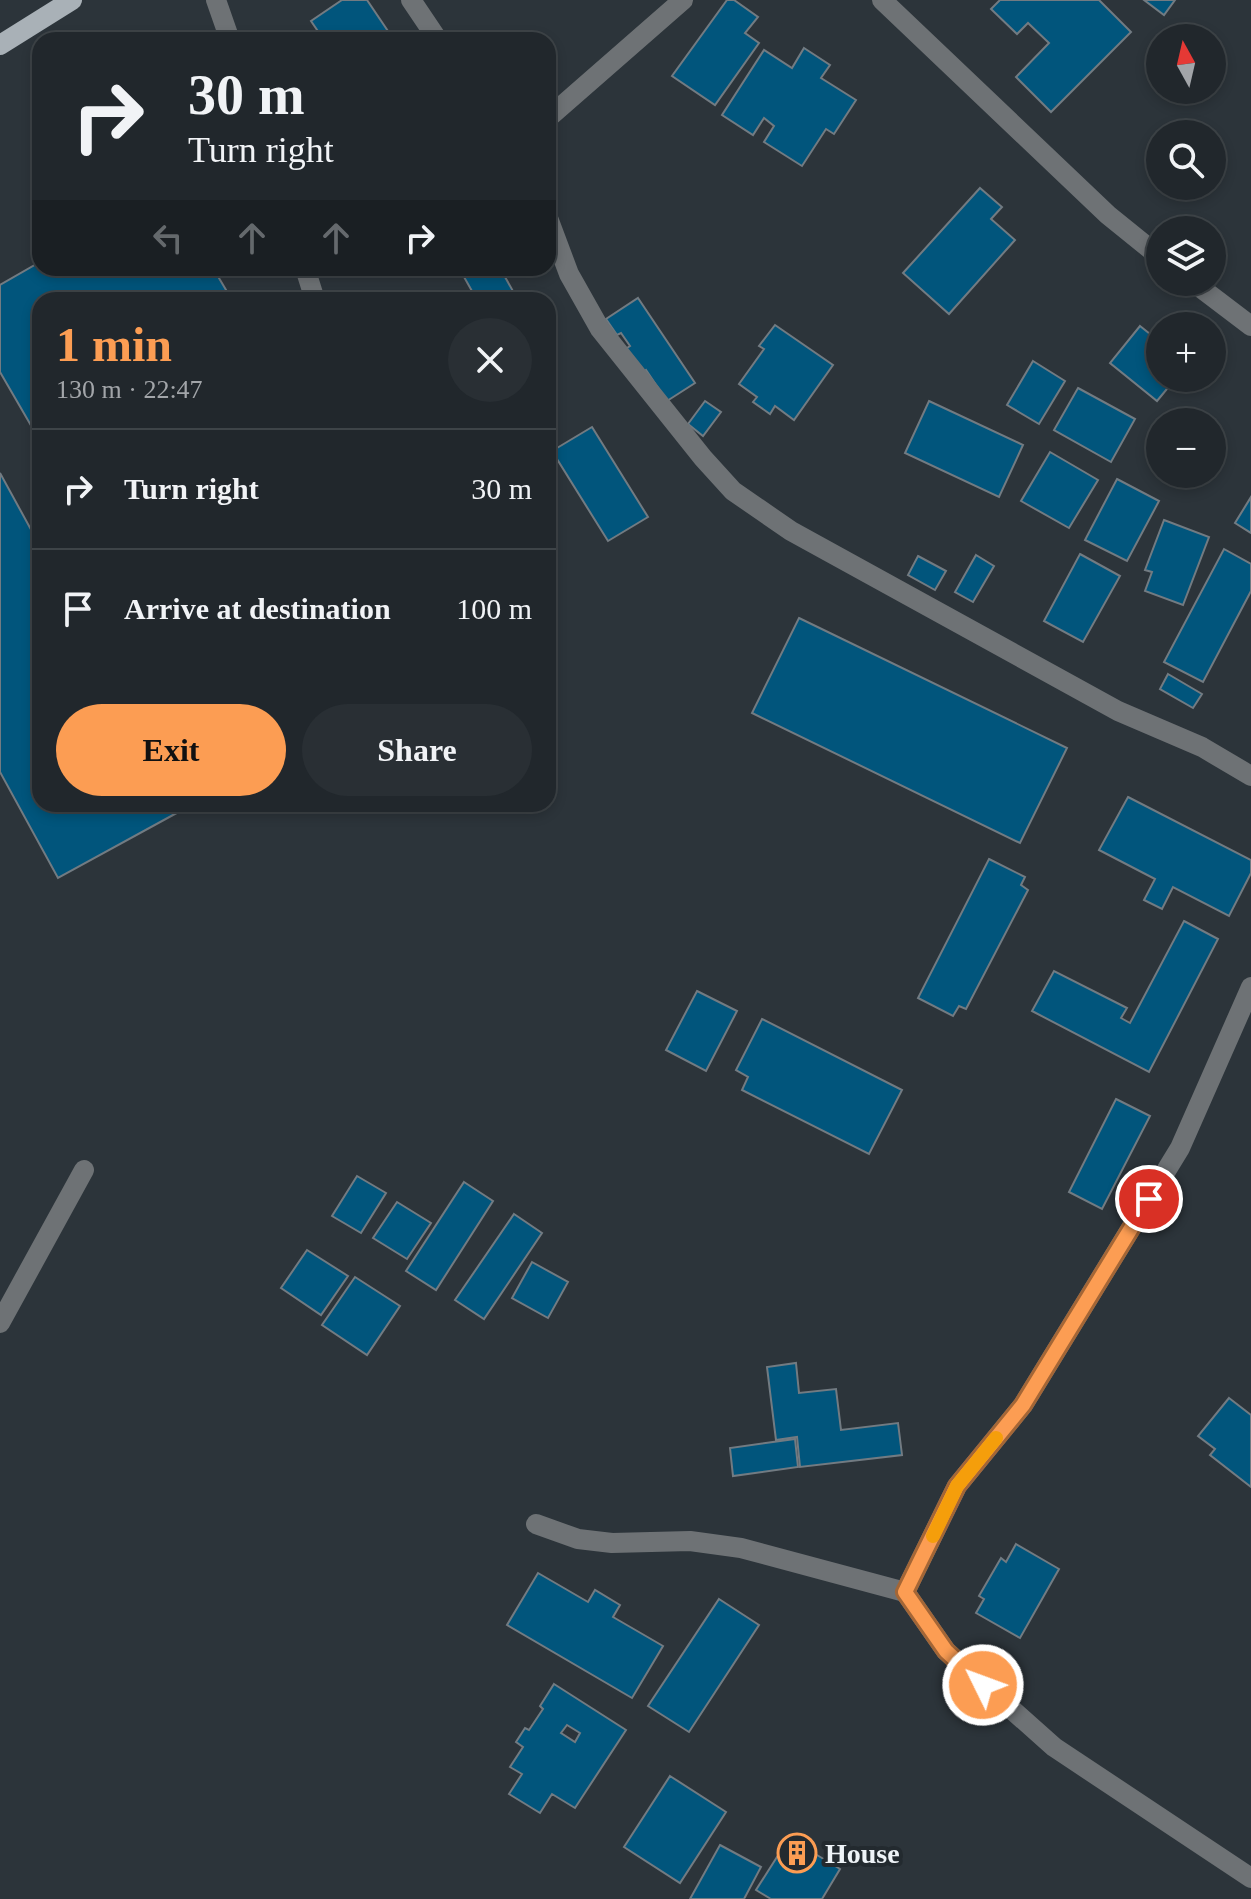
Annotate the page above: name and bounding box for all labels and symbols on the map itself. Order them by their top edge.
north arrow [1146,24,1226,104]
pin [1115,1165,1183,1233]
position arrow [941,1643,1025,1727]
building icon: House [776,1832,818,1874]
place label: House [825,1838,900,1869]

